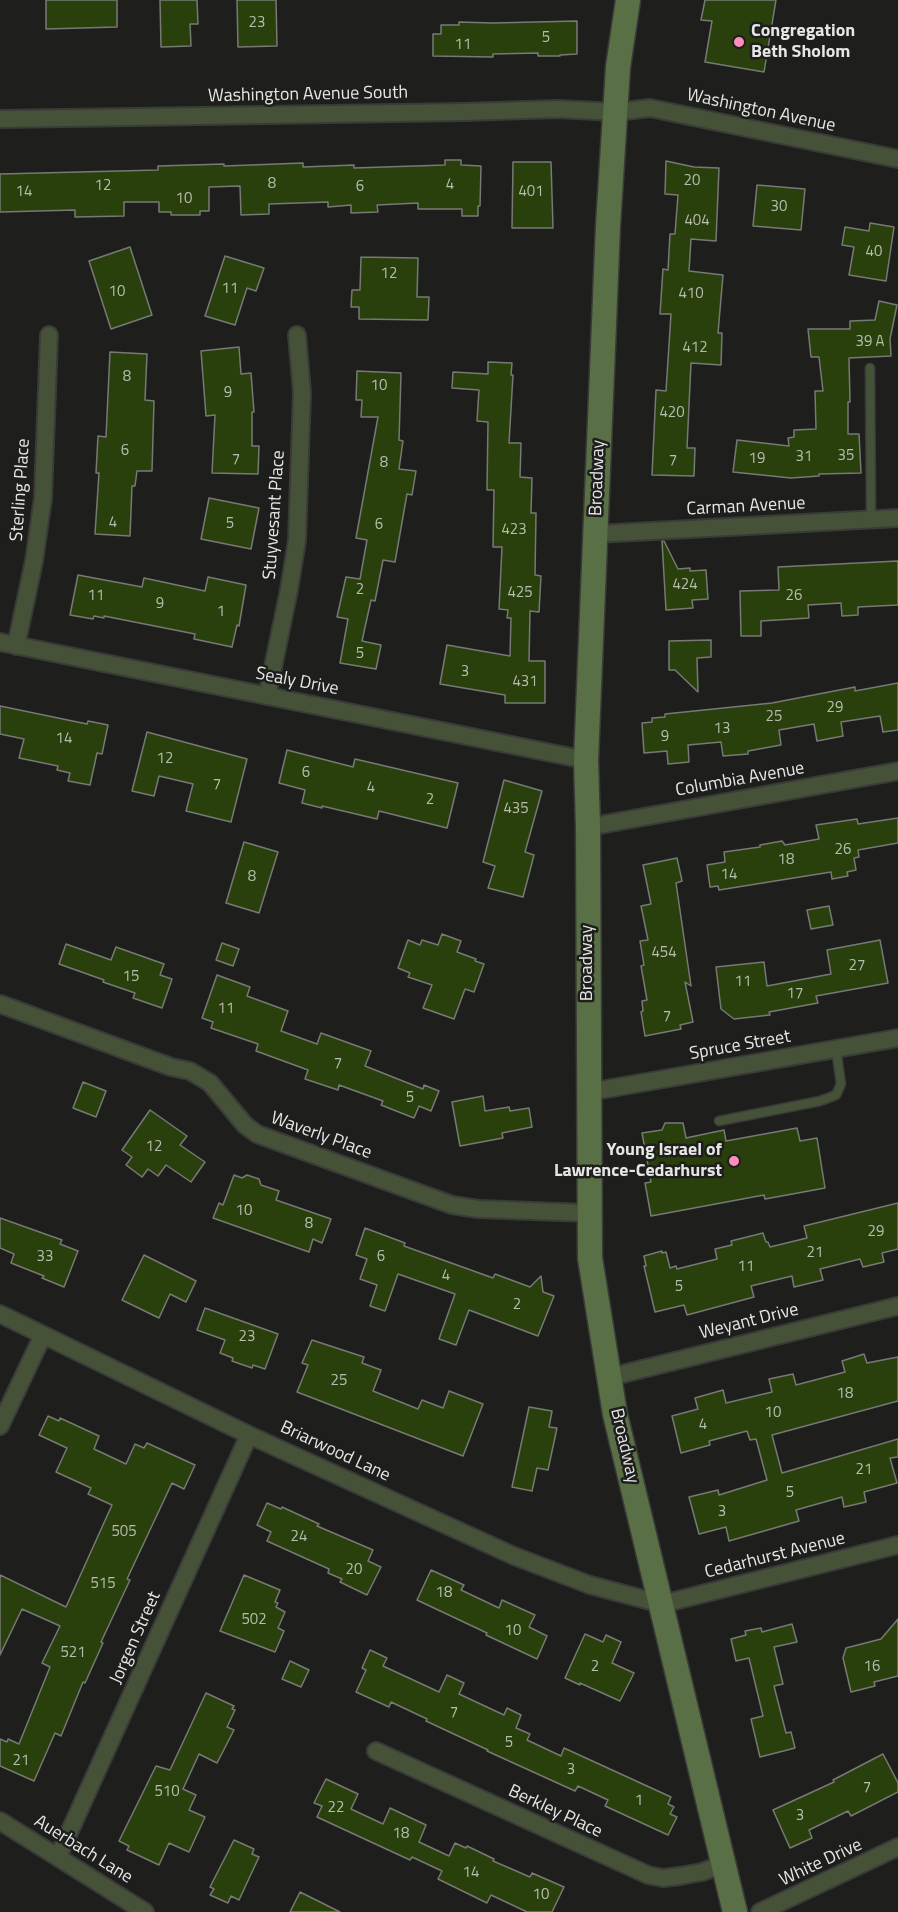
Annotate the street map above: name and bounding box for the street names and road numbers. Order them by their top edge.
street label: Washington Avenue South [208,82,408,108]
street label: Washington Avenue [685,85,837,137]
street label: Sterling Place [7,438,35,542]
street label: Broadway [586,439,610,517]
street label: Stuyvesant Place [260,450,290,580]
street label: Carman Avenue [686,493,806,521]
street label: Sealy Drive [254,663,340,701]
street label: Columbia Avenue [674,758,806,802]
street label: Broadway [577,925,599,1001]
street label: Spruce Street [688,1026,792,1066]
street label: Waverly Place [268,1108,374,1164]
street label: Weyant Drive [697,1299,801,1345]
street label: Broadway [605,1406,643,1486]
street label: Briarwood Lane [277,1417,393,1487]
street label: Cedarhurst Avenue [703,1528,847,1584]
street label: Jorgen Street [106,1588,166,1688]
street label: Berkley Place [504,1781,606,1843]
street label: Auerbach Lane [30,1811,136,1889]
street label: White Drive [776,1835,866,1891]

